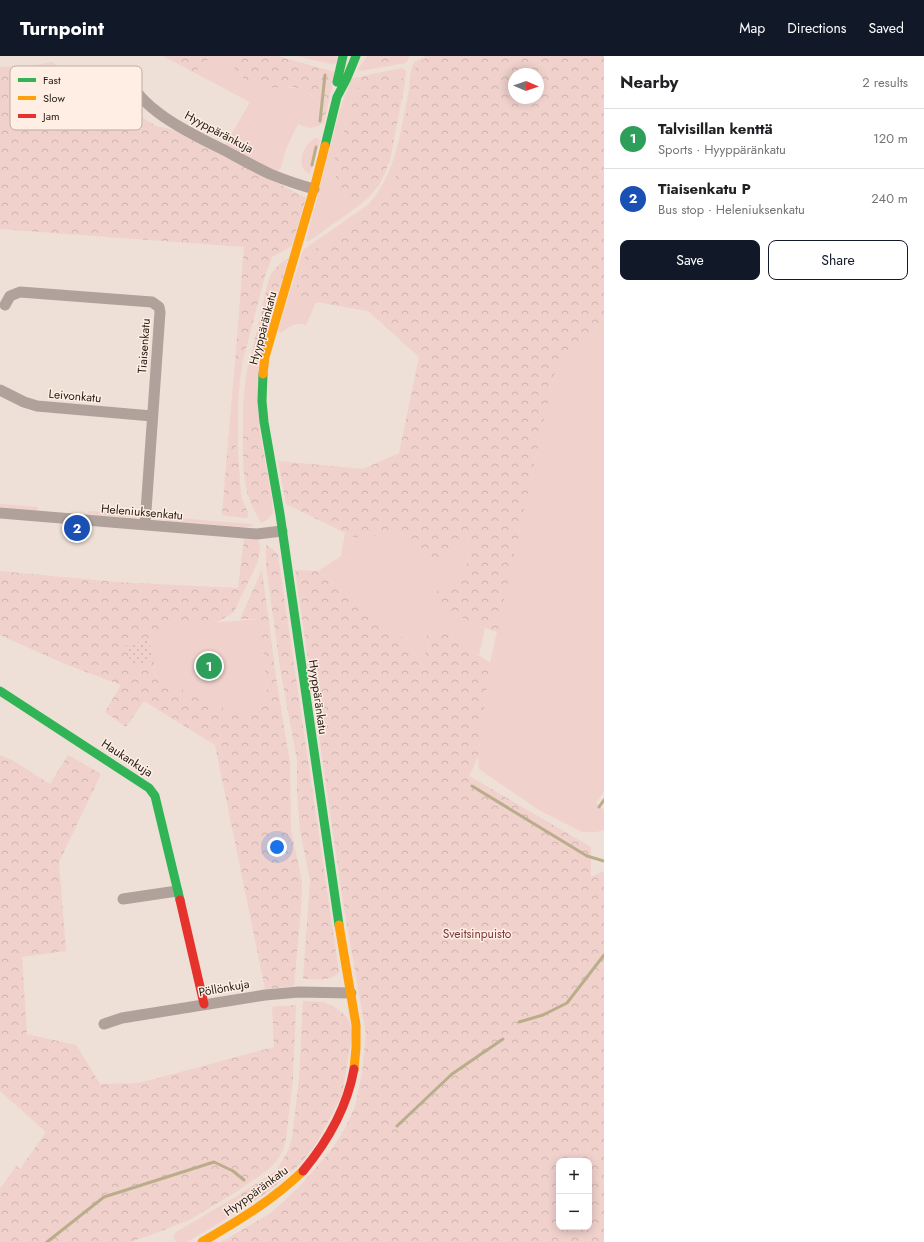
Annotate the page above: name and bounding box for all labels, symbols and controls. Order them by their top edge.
text: Turnpoint [20,15,104,42]
text: Map [739,18,765,38]
text: Directions [787,18,847,38]
text: Saved [869,18,904,38]
legend [10,66,142,130]
north arrow [508,68,544,104]
text: Nearby [620,70,678,94]
text: Fast [43,72,61,88]
text: 2 results [862,73,908,92]
text: Slow [43,90,65,106]
street label: Hyyppäränkuja [181,106,257,158]
text: Jam [41,108,60,124]
text: Talvisillan kenttä [658,118,773,140]
text: 1 [630,129,636,148]
text: 120 m [873,129,908,148]
text: Sports · Hyyppäränkatu [658,140,786,159]
text: Tiaisenkatu P [658,178,751,200]
text: 2 [629,189,637,208]
text: 240 m [871,189,908,208]
text: Bus stop · Heleniuksenkatu [658,200,805,219]
button: Save [620,240,760,280]
button: Share [768,240,908,280]
street label: Hyyppäränkatu [245,289,281,367]
street label: Tiaisenkatu [133,318,155,374]
street label: Leivonkatu [48,385,102,407]
street label: Heleniuksenkatu [100,499,184,525]
pin: 2 [64,513,90,543]
pin: 1 [196,651,222,681]
street label: Hyyppäränkatu [304,658,332,736]
street label: Haukankuja [98,735,157,782]
your location [267,837,287,857]
park label: Sveitsinpuisto [443,925,512,943]
street label: Pöllönkuja [197,975,251,1001]
map controls [556,1158,592,1230]
button: + [556,1158,592,1194]
street label: Hyyppäränkatu [220,1162,292,1220]
button: − [556,1194,592,1230]

